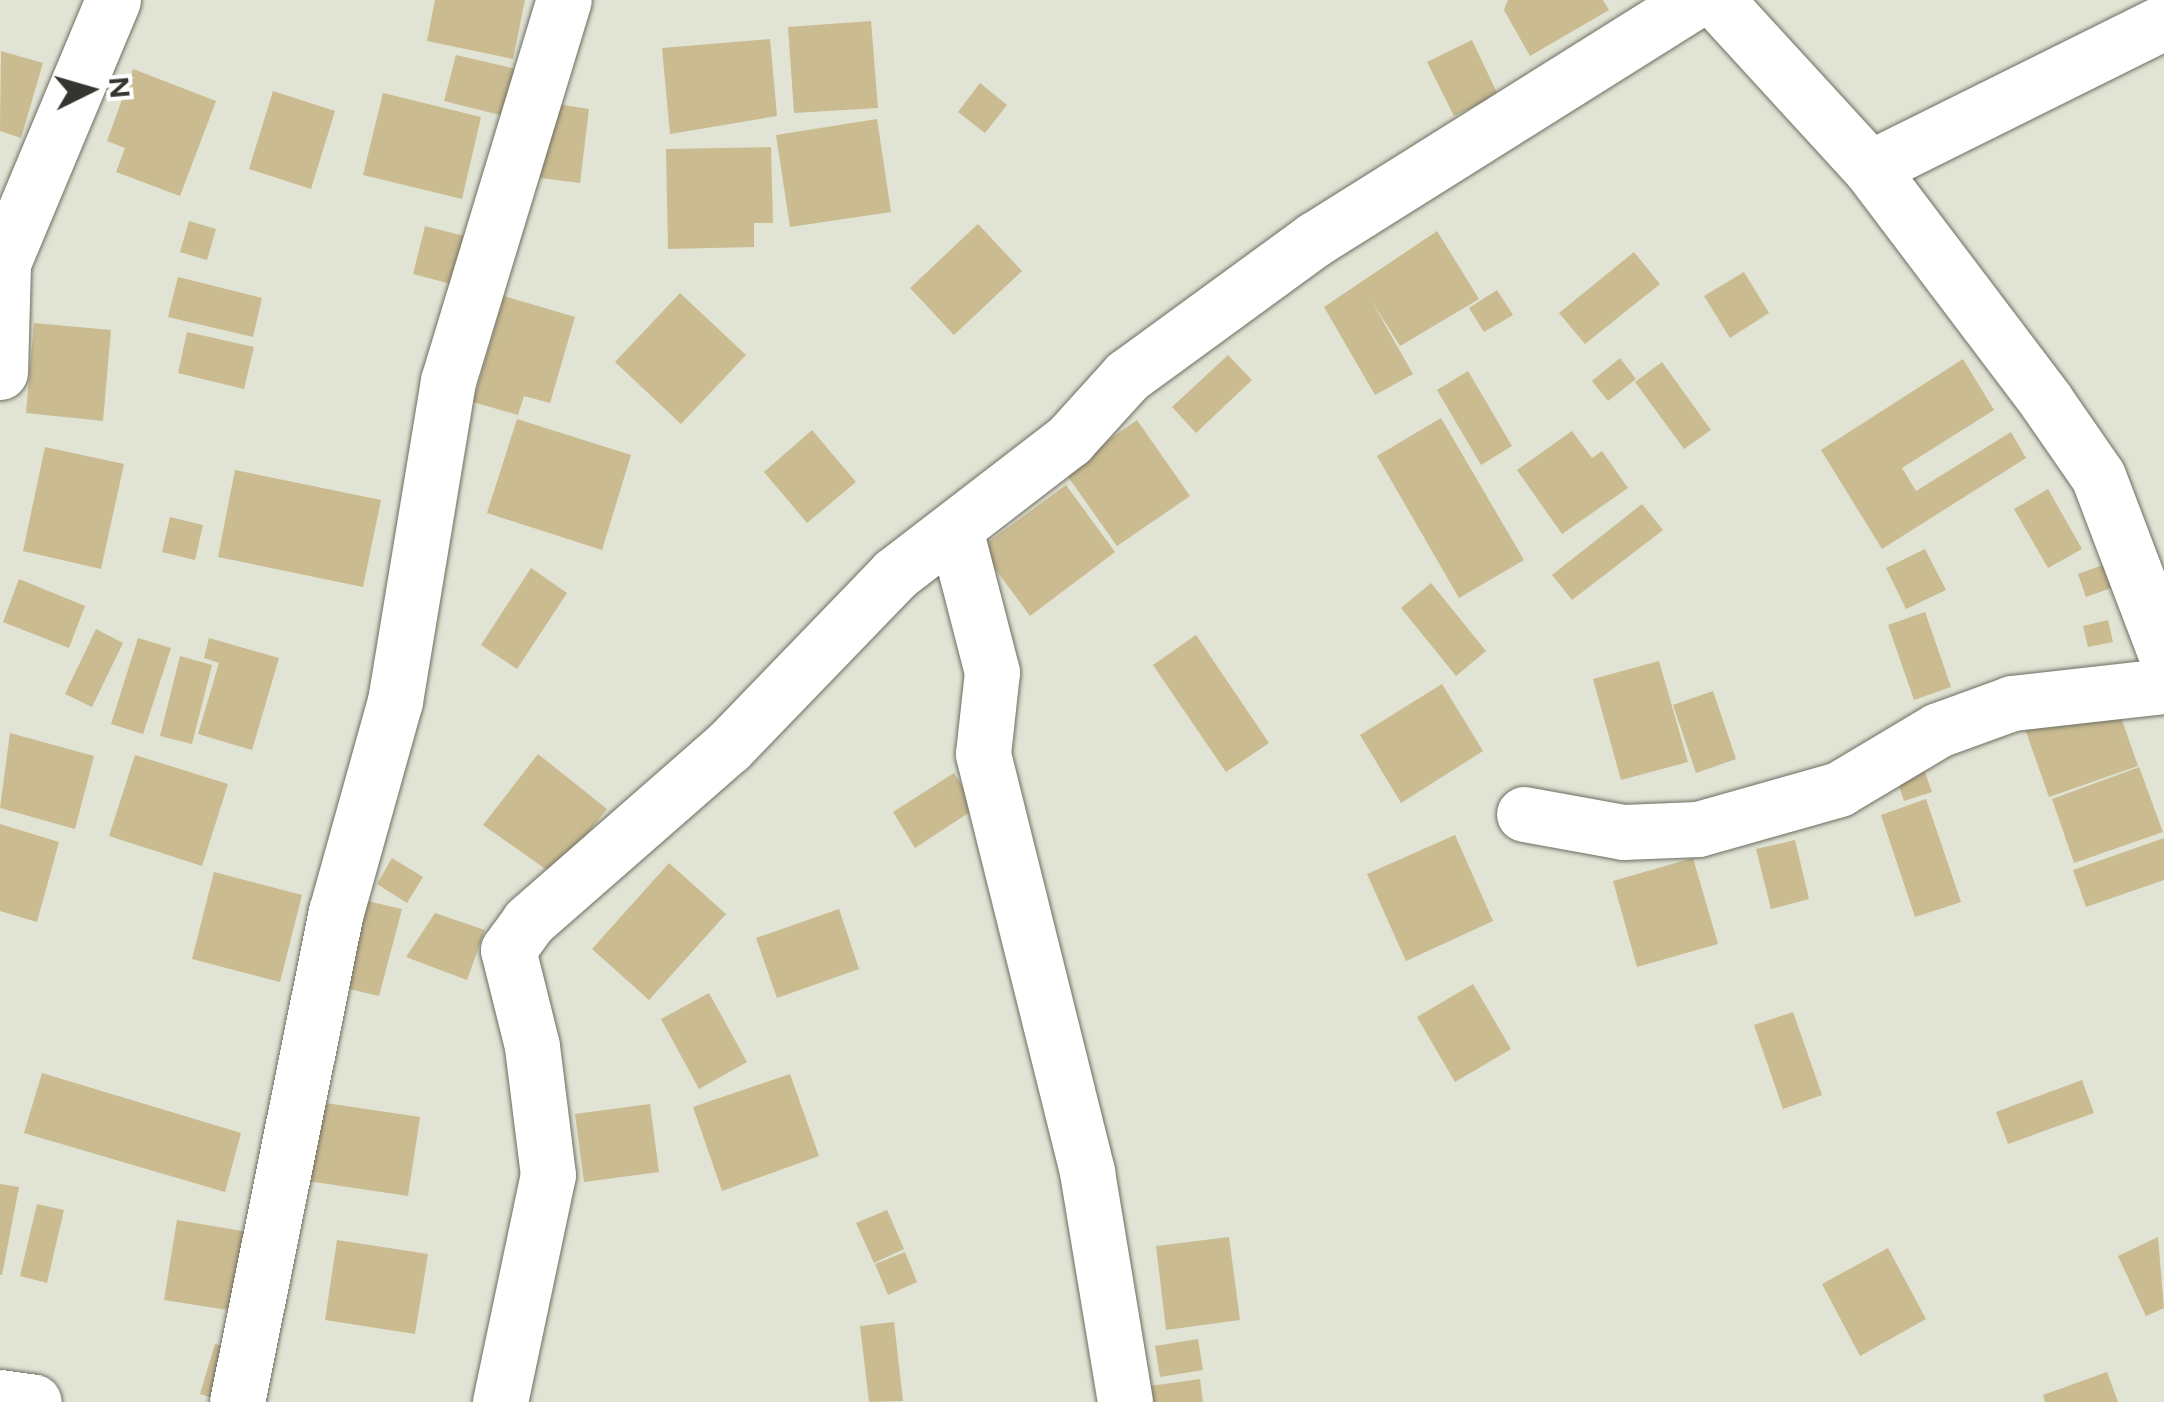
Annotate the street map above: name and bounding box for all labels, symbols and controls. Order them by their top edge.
north arrow [40,40,140,140]
text: N [102,75,138,100]

